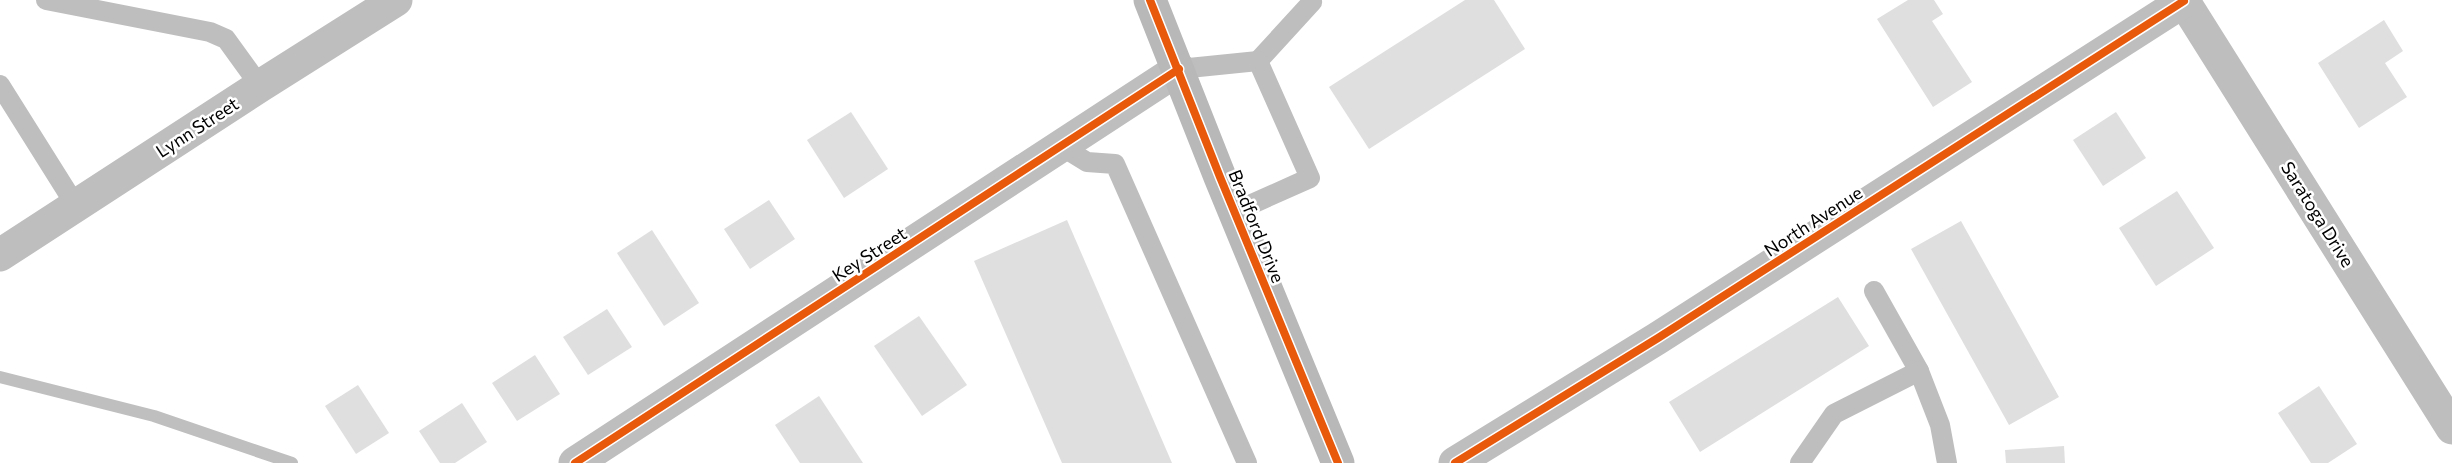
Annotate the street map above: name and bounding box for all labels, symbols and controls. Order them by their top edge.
street label: Lynn Street [152,92,242,162]
street label: Saratoga Drive [2277,157,2359,271]
street label: Bradford Drive [1224,166,1290,286]
street label: North Avenue [1760,181,1866,261]
street label: Key Street [828,222,910,286]

